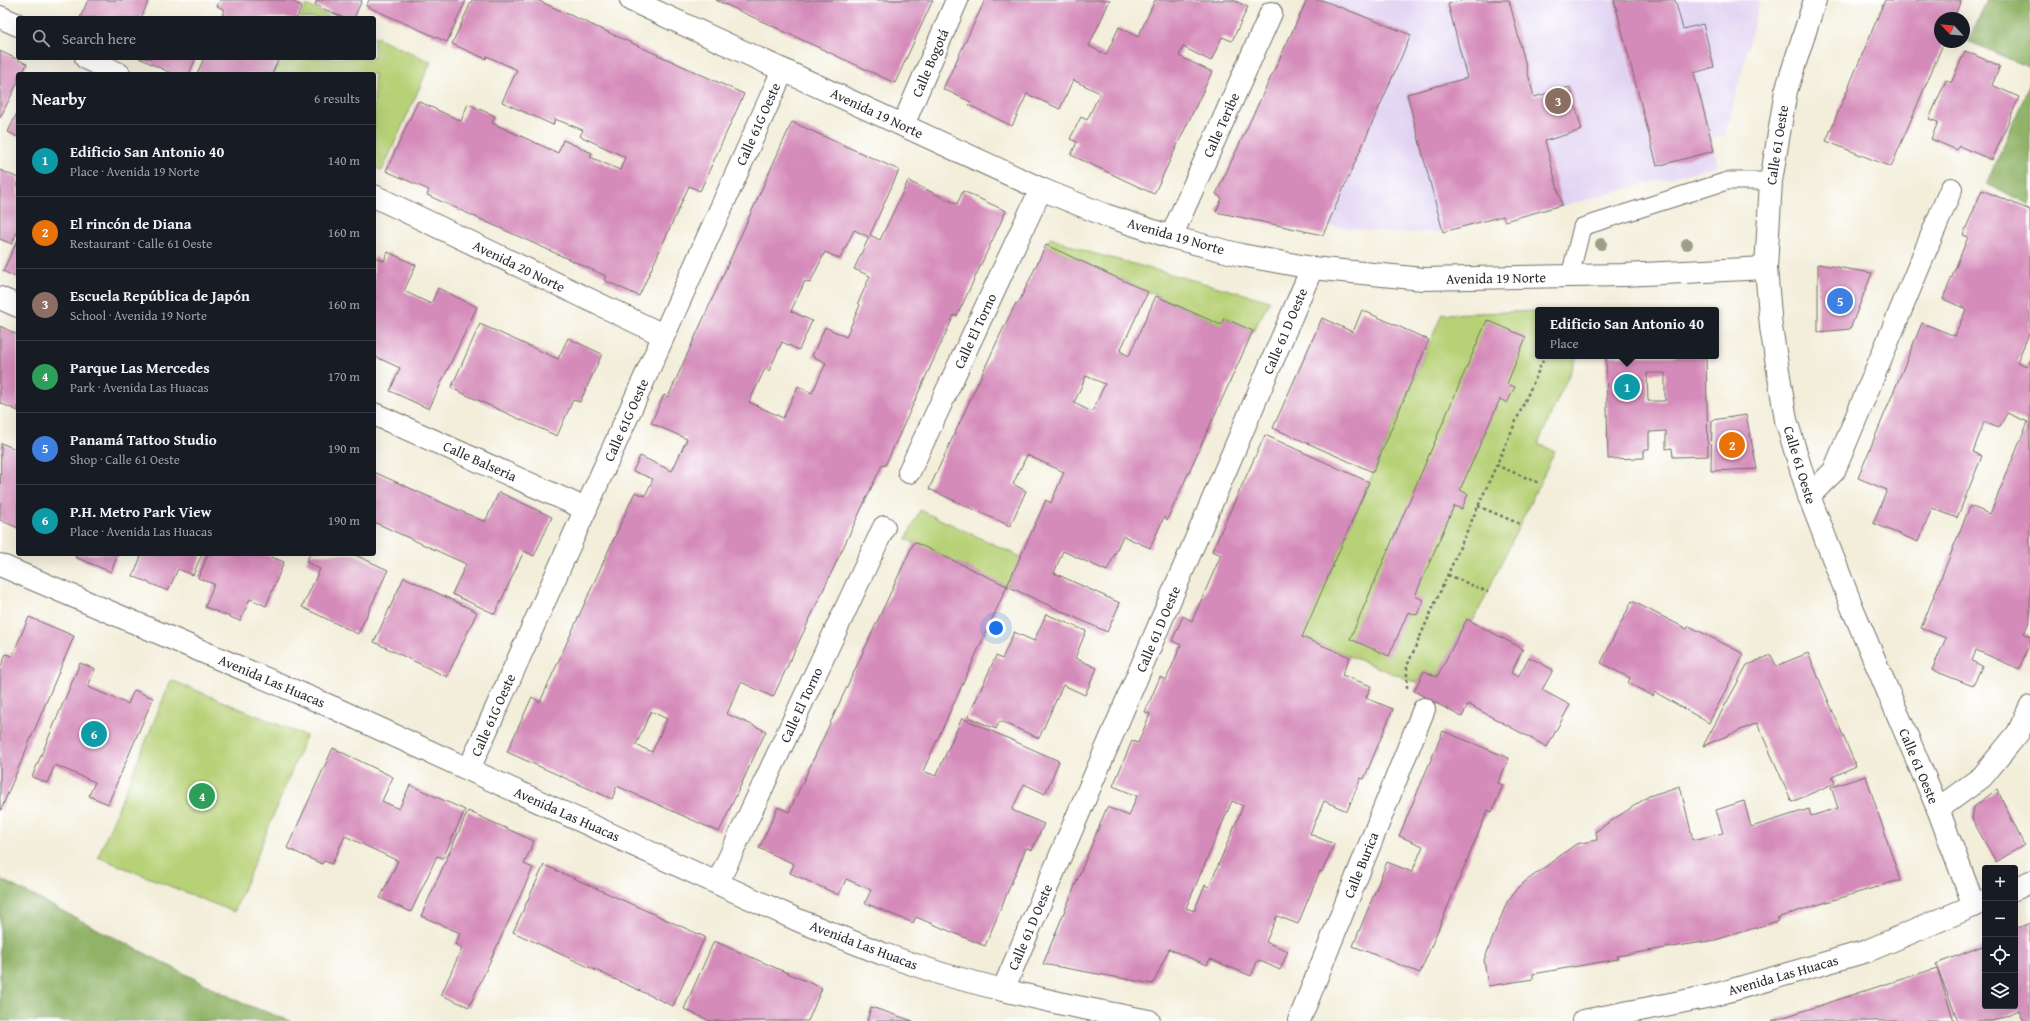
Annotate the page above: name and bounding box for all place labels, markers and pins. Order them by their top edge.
pin: 3 [1545,86,1571,116]
pin: 5 [1827,286,1853,316]
pin: 1 [1614,372,1640,402]
pin: 2 [1719,430,1745,460]
pin: 6 [81,719,107,749]
pin: 4 [189,781,215,811]

